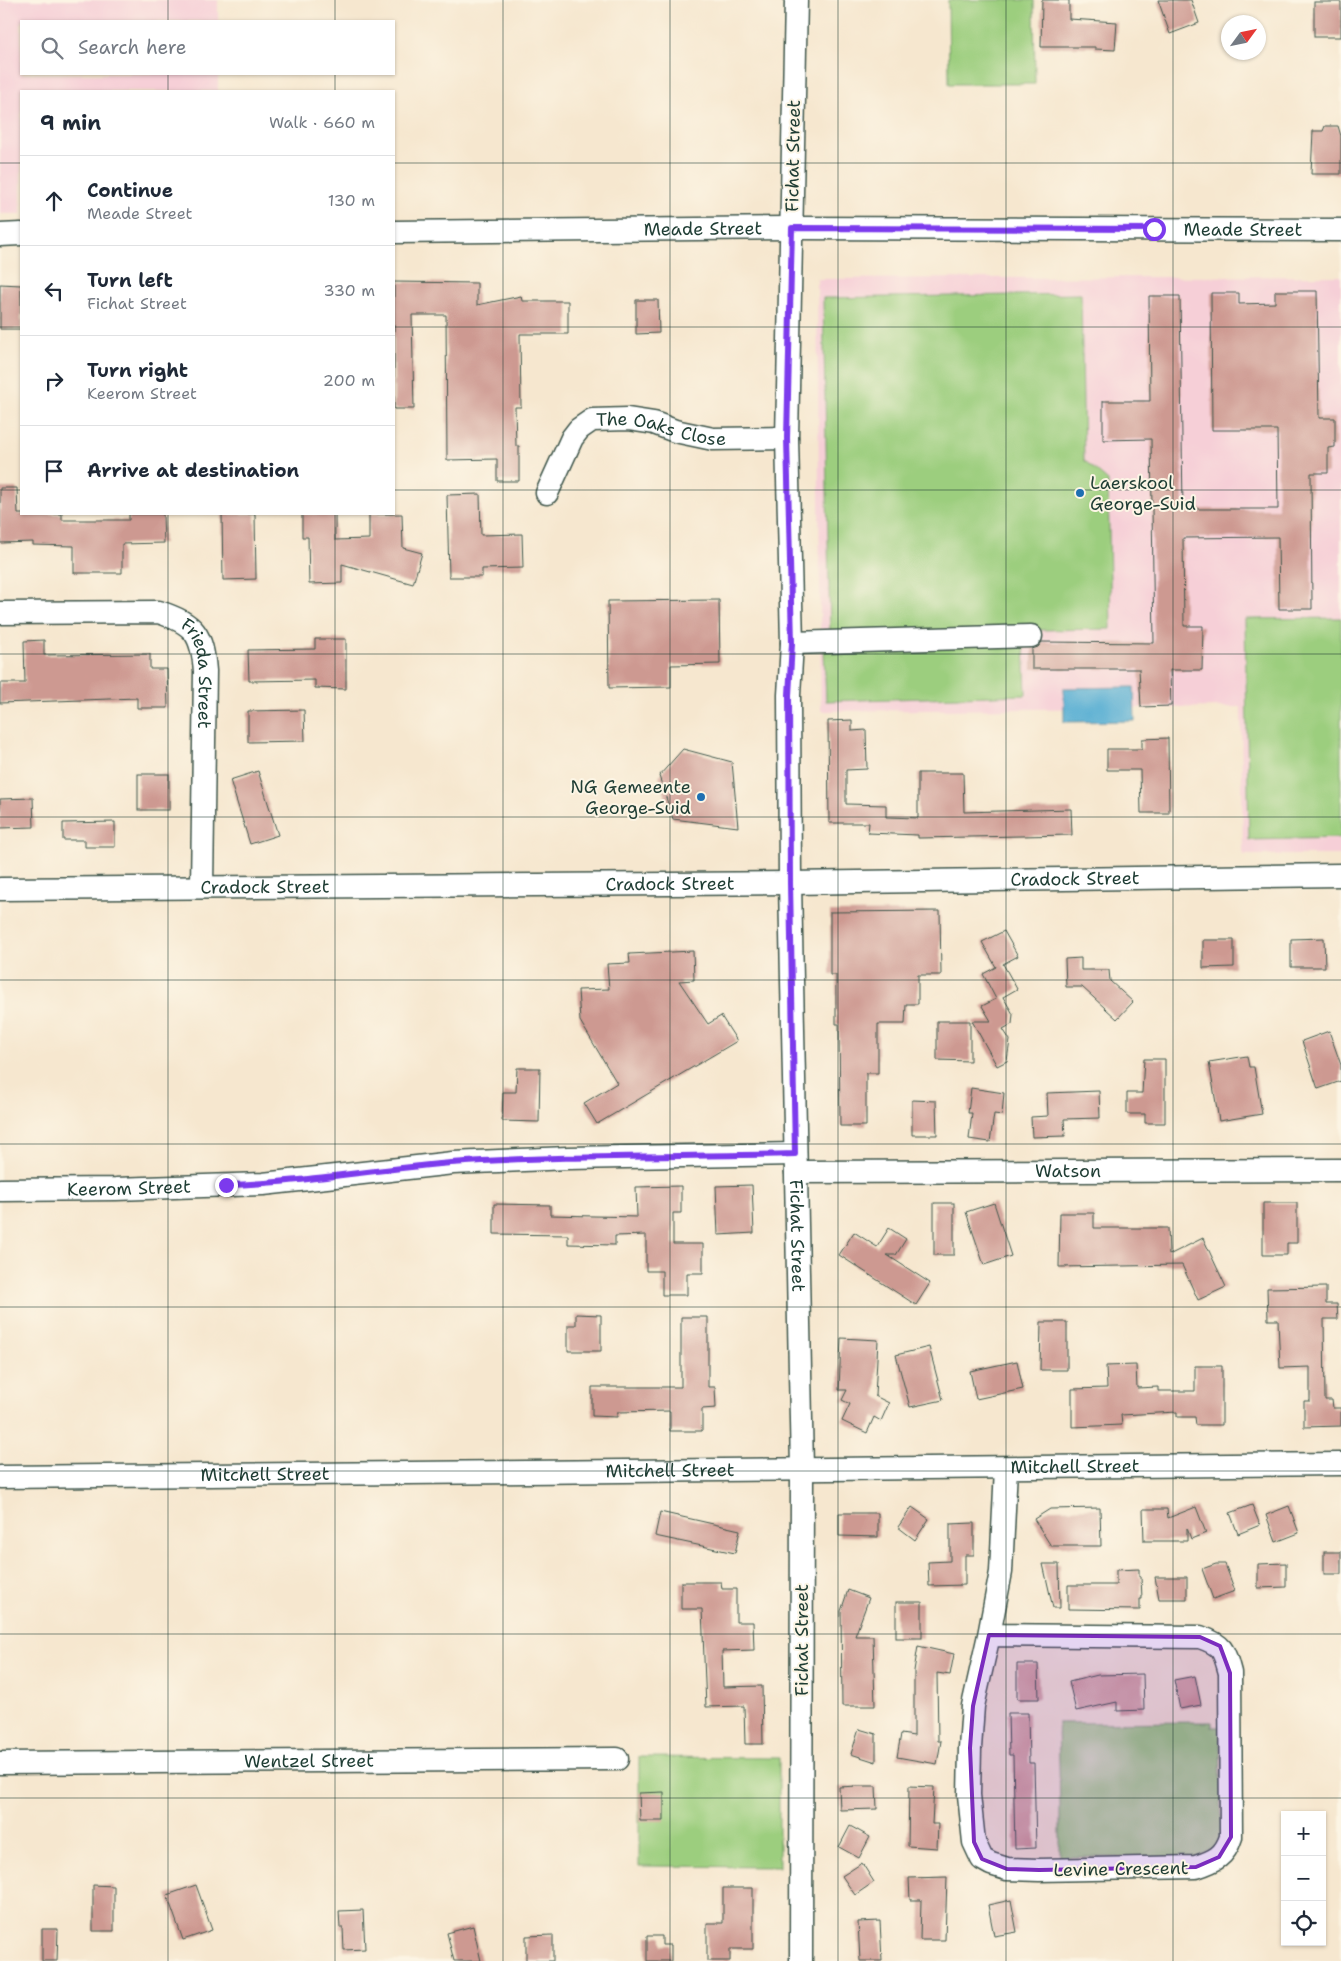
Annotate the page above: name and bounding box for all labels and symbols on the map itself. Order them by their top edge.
north arrow [1221,15,1266,60]
street label: Fichat Street [780,99,806,212]
street label: Meade Street [643,216,763,241]
street label: Meade Street [1184,217,1303,242]
route start [1143,218,1166,241]
street label: The Oaks Close [596,407,726,451]
place label: Laerskool George-Suid [1090,471,1196,516]
marker: Laerskool George-Suid [1074,487,1086,499]
street label: Frieda Street [176,613,217,729]
place label: NG Gemeente George-Suid [570,775,691,820]
marker: NG Gemeente George-Suid [695,791,707,803]
street label: Cradock Street [1010,866,1140,892]
street label: Cradock Street [605,871,735,896]
street label: Cradock Street [200,874,330,899]
street label: Watson [1035,1159,1101,1183]
street label: Keerom Street [67,1174,191,1201]
route end [215,1174,238,1197]
street label: Fichat Street [784,1179,810,1292]
street label: Mitchell Street [1010,1454,1140,1479]
street label: Mitchell Street [605,1458,735,1483]
street label: Mitchell Street [200,1462,330,1487]
street label: Fichat Street [790,1584,814,1696]
street label: Wentzel Street [244,1749,374,1773]
street label: Levine Crescent [1053,1856,1189,1882]

